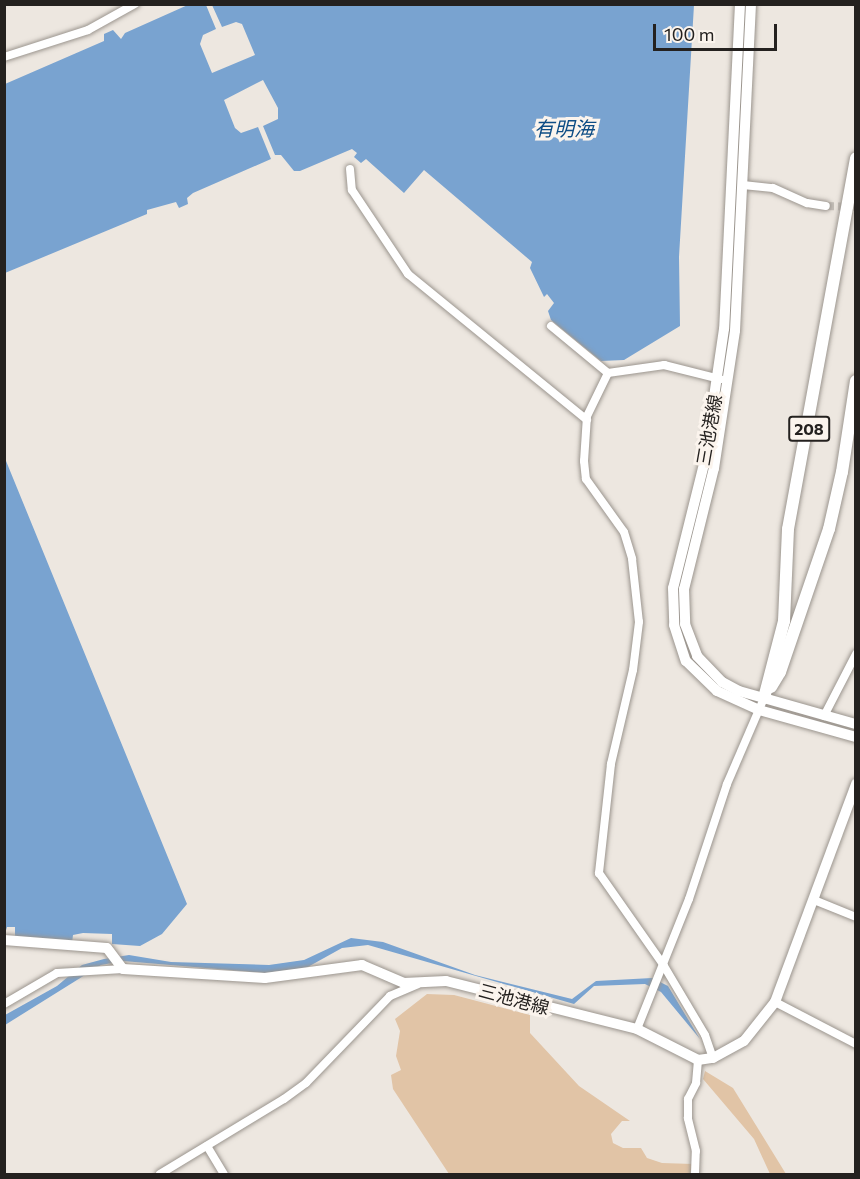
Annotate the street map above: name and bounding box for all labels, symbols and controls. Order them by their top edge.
scale bar [656,12,780,50]
text: 100 m [664,23,714,45]
water label: 有明海 [534,116,594,140]
street label: 三池港線 [692,393,726,467]
road number: 208 [788,416,830,442]
street label: 三池港線 [476,979,552,1019]

